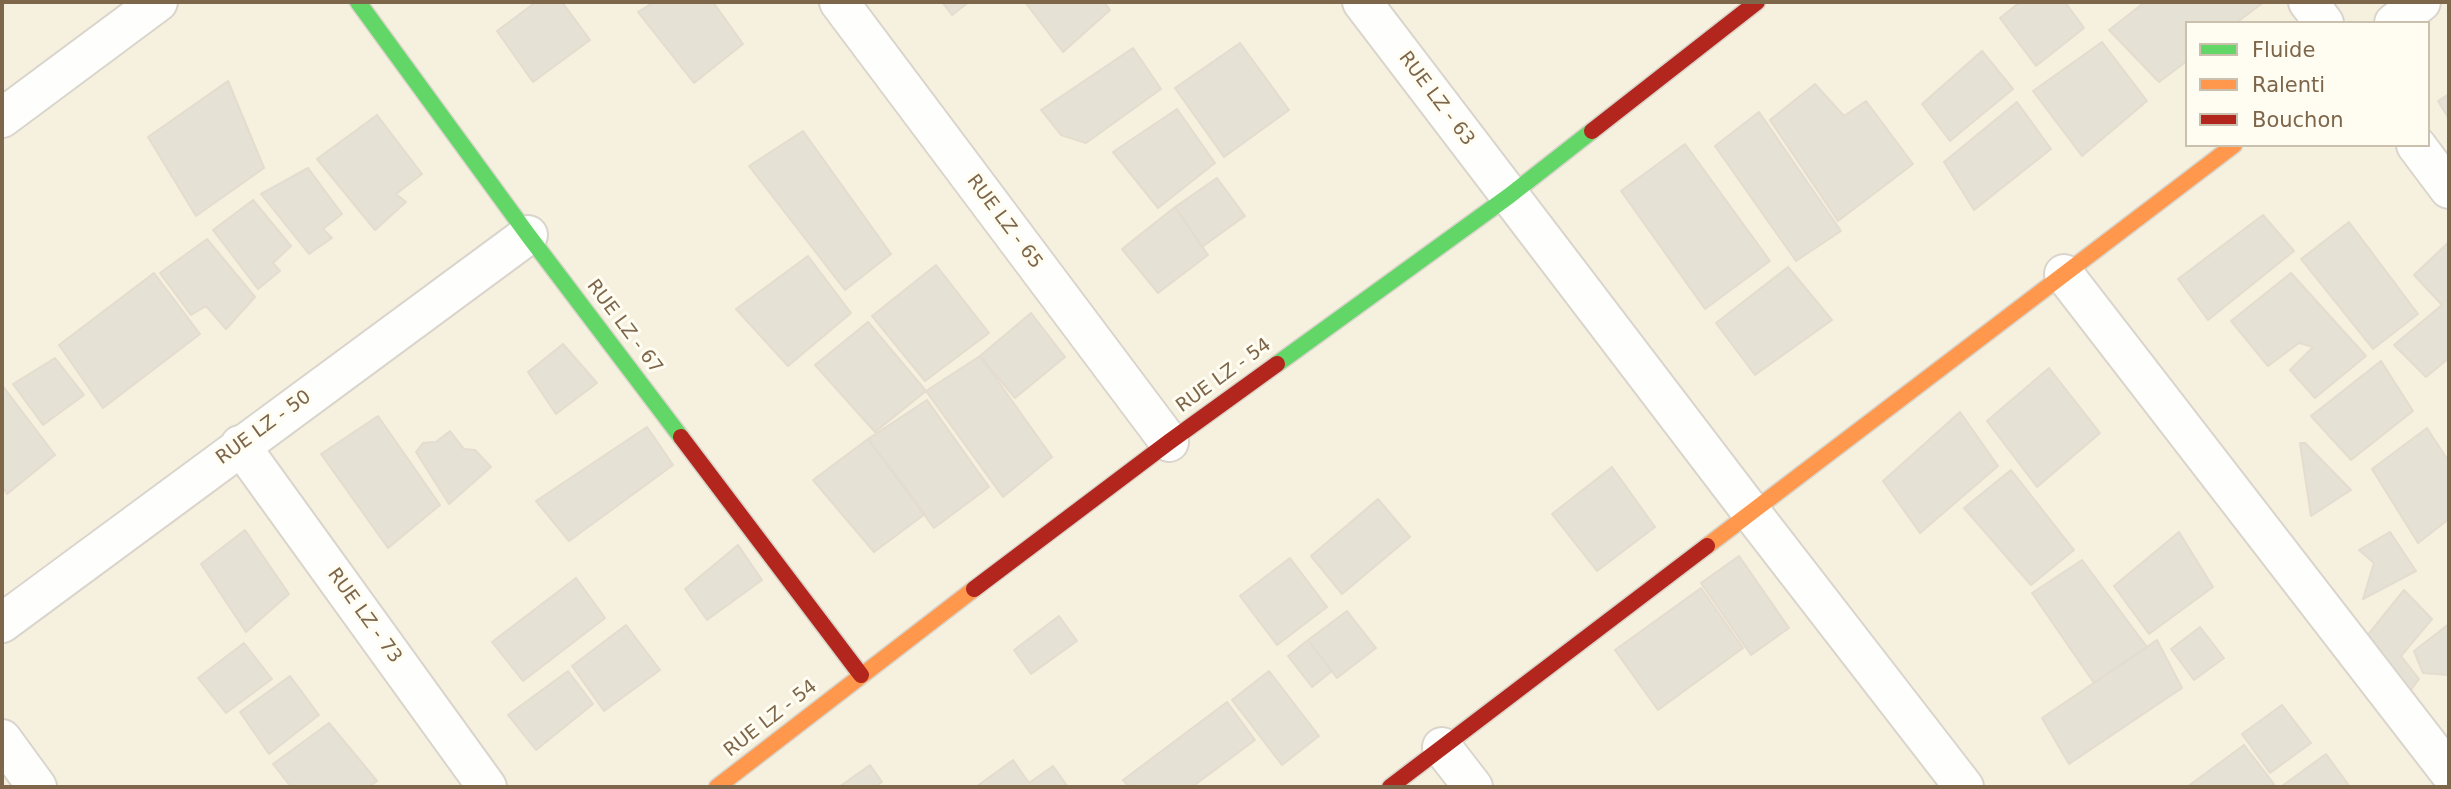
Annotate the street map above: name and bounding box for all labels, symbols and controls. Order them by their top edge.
legend [2185,21,2430,147]
text: Fluide [2252,38,2315,62]
street label: RUE LZ - 63 [1393,47,1479,151]
text: Ralenti [2252,73,2325,97]
text: Bouchon [2252,108,2344,132]
street label: RUE LZ - 65 [961,170,1047,274]
street label: RUE LZ - 67 [581,275,667,379]
street label: RUE LZ - 54 [1172,334,1276,418]
street label: RUE LZ - 50 [212,386,316,470]
street label: RUE LZ - 73 [322,564,406,668]
street label: RUE LZ - 54 [720,676,822,762]

